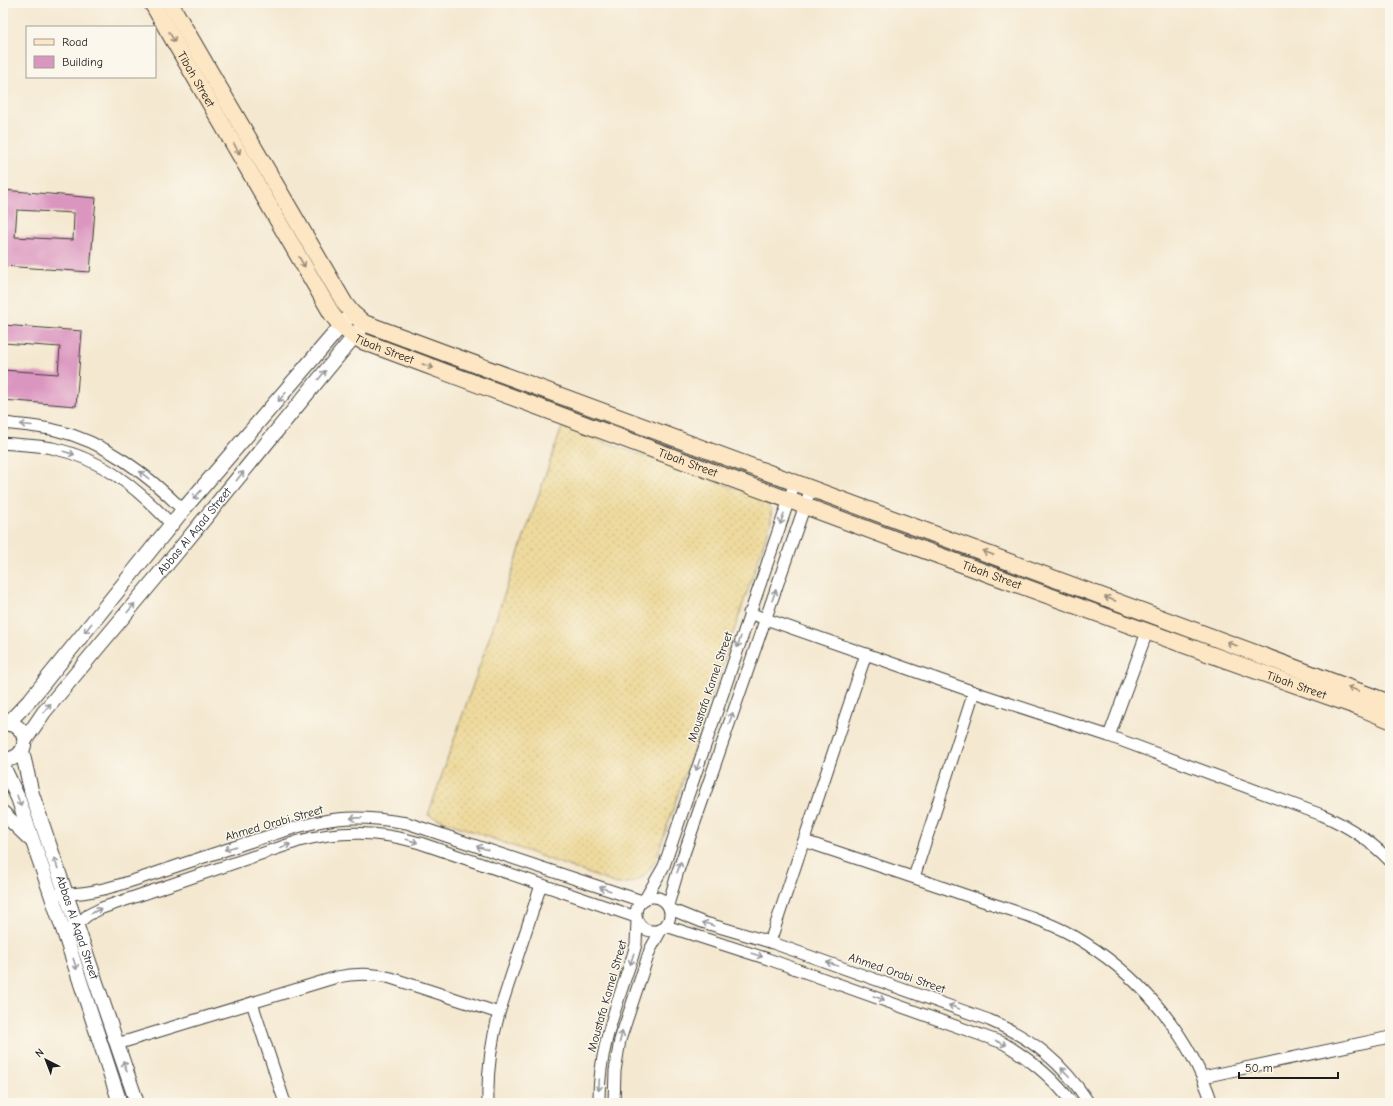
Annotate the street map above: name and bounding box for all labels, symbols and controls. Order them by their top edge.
legend [26,26,156,78]
one-way arrow [168,30,176,42]
text: Road [62,35,88,49]
street label: Tibah Street [174,49,218,110]
text: Building [62,55,103,69]
one-way arrow [233,143,241,155]
one-way arrow [298,256,306,268]
street label: Tibah Street [352,331,416,367]
one-way arrow [422,362,434,370]
one-way arrow [318,369,327,380]
one-way arrow [277,391,286,402]
one-way arrow [20,422,33,429]
street label: Tibah Street [656,445,720,480]
one-way arrow [62,450,75,457]
one-way arrow [236,470,244,481]
one-way arrow [139,471,150,479]
street label: Abbas Al Aqad Street [154,484,235,578]
one-way arrow [192,490,201,500]
one-way arrow [778,512,785,525]
one-way arrow [982,549,994,557]
street label: Tibah Street [960,558,1024,592]
one-way arrow [770,590,778,602]
one-way arrow [1104,594,1116,602]
one-way arrow [126,603,135,614]
one-way arrow [83,623,92,634]
street label: Moustafa Kamel Street [685,630,736,744]
one-way arrow [735,635,743,647]
one-way arrow [1226,639,1238,647]
street label: Tibah Street [1265,668,1329,702]
one-way arrow [1348,684,1360,692]
one-way arrow [43,703,52,713]
one-way arrow [728,712,735,725]
one-way arrow [694,758,701,771]
one-way arrow [15,795,23,807]
street label: Ahmed Orabi Street [223,802,325,844]
one-way arrow [350,814,363,822]
one-way arrow [406,838,419,845]
one-way arrow [278,842,291,849]
one-way arrow [475,844,488,851]
one-way arrow [224,845,236,853]
one-way arrow [52,857,59,870]
one-way arrow [676,861,683,874]
street label: Abbas Al Aqad Street [53,874,102,982]
one-way arrow [599,885,612,892]
one-way arrow [89,907,101,914]
one-way arrow [702,920,715,927]
street label: Moustafa Kamel Street [584,938,630,1054]
street label: Ahmed Orabi Street [847,950,948,996]
one-way arrow [750,952,763,959]
one-way arrow [628,953,635,966]
one-way arrow [72,957,79,970]
one-way arrow [826,960,839,967]
one-way arrow [873,995,886,1002]
one-way arrow [949,1003,961,1011]
one-way arrow [618,1030,625,1043]
north arrow [26,1040,66,1080]
one-way arrow [995,1040,1007,1047]
text: N [33,1046,47,1060]
scale bar [1239,1054,1338,1080]
one-way arrow [120,1060,128,1072]
text: 50 m [1245,1061,1273,1075]
one-way arrow [1060,1067,1070,1077]
one-way arrow [596,1078,603,1091]

